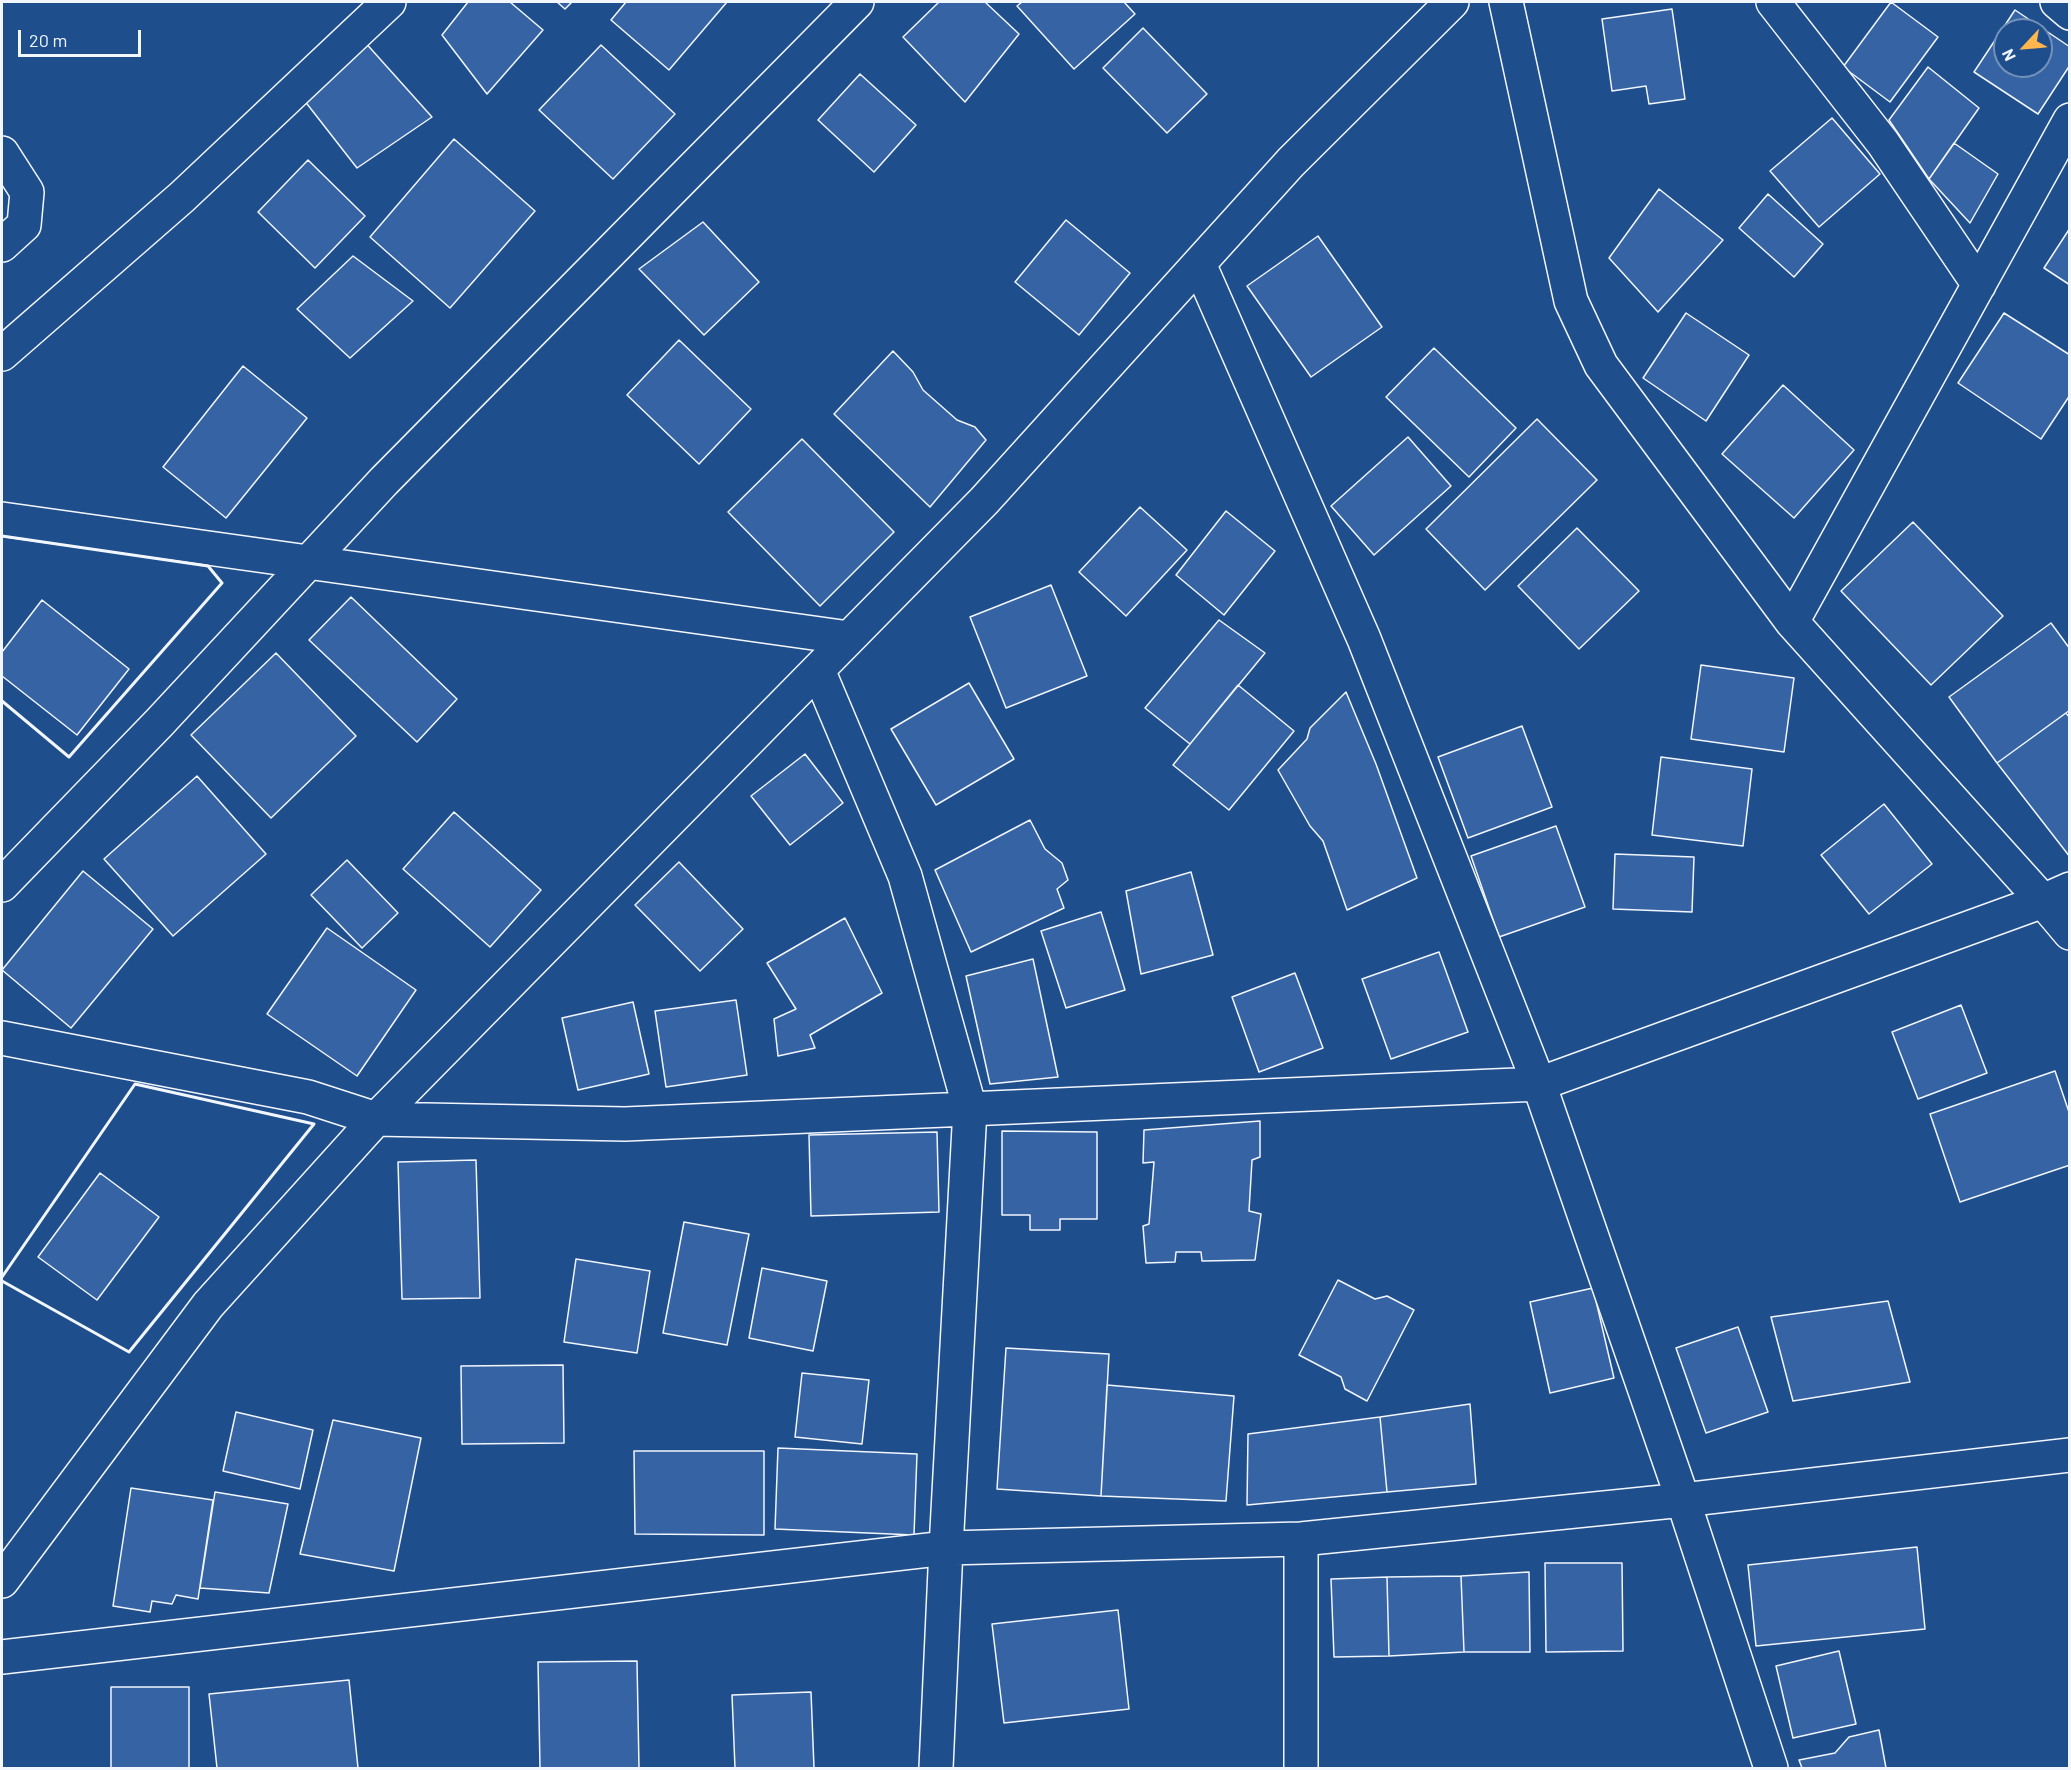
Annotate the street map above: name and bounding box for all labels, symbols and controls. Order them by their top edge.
scale bar [21,18,144,56]
north arrow [1993,18,2053,78]
text: 20 m [29,29,67,51]
text: N [1997,46,2019,64]

